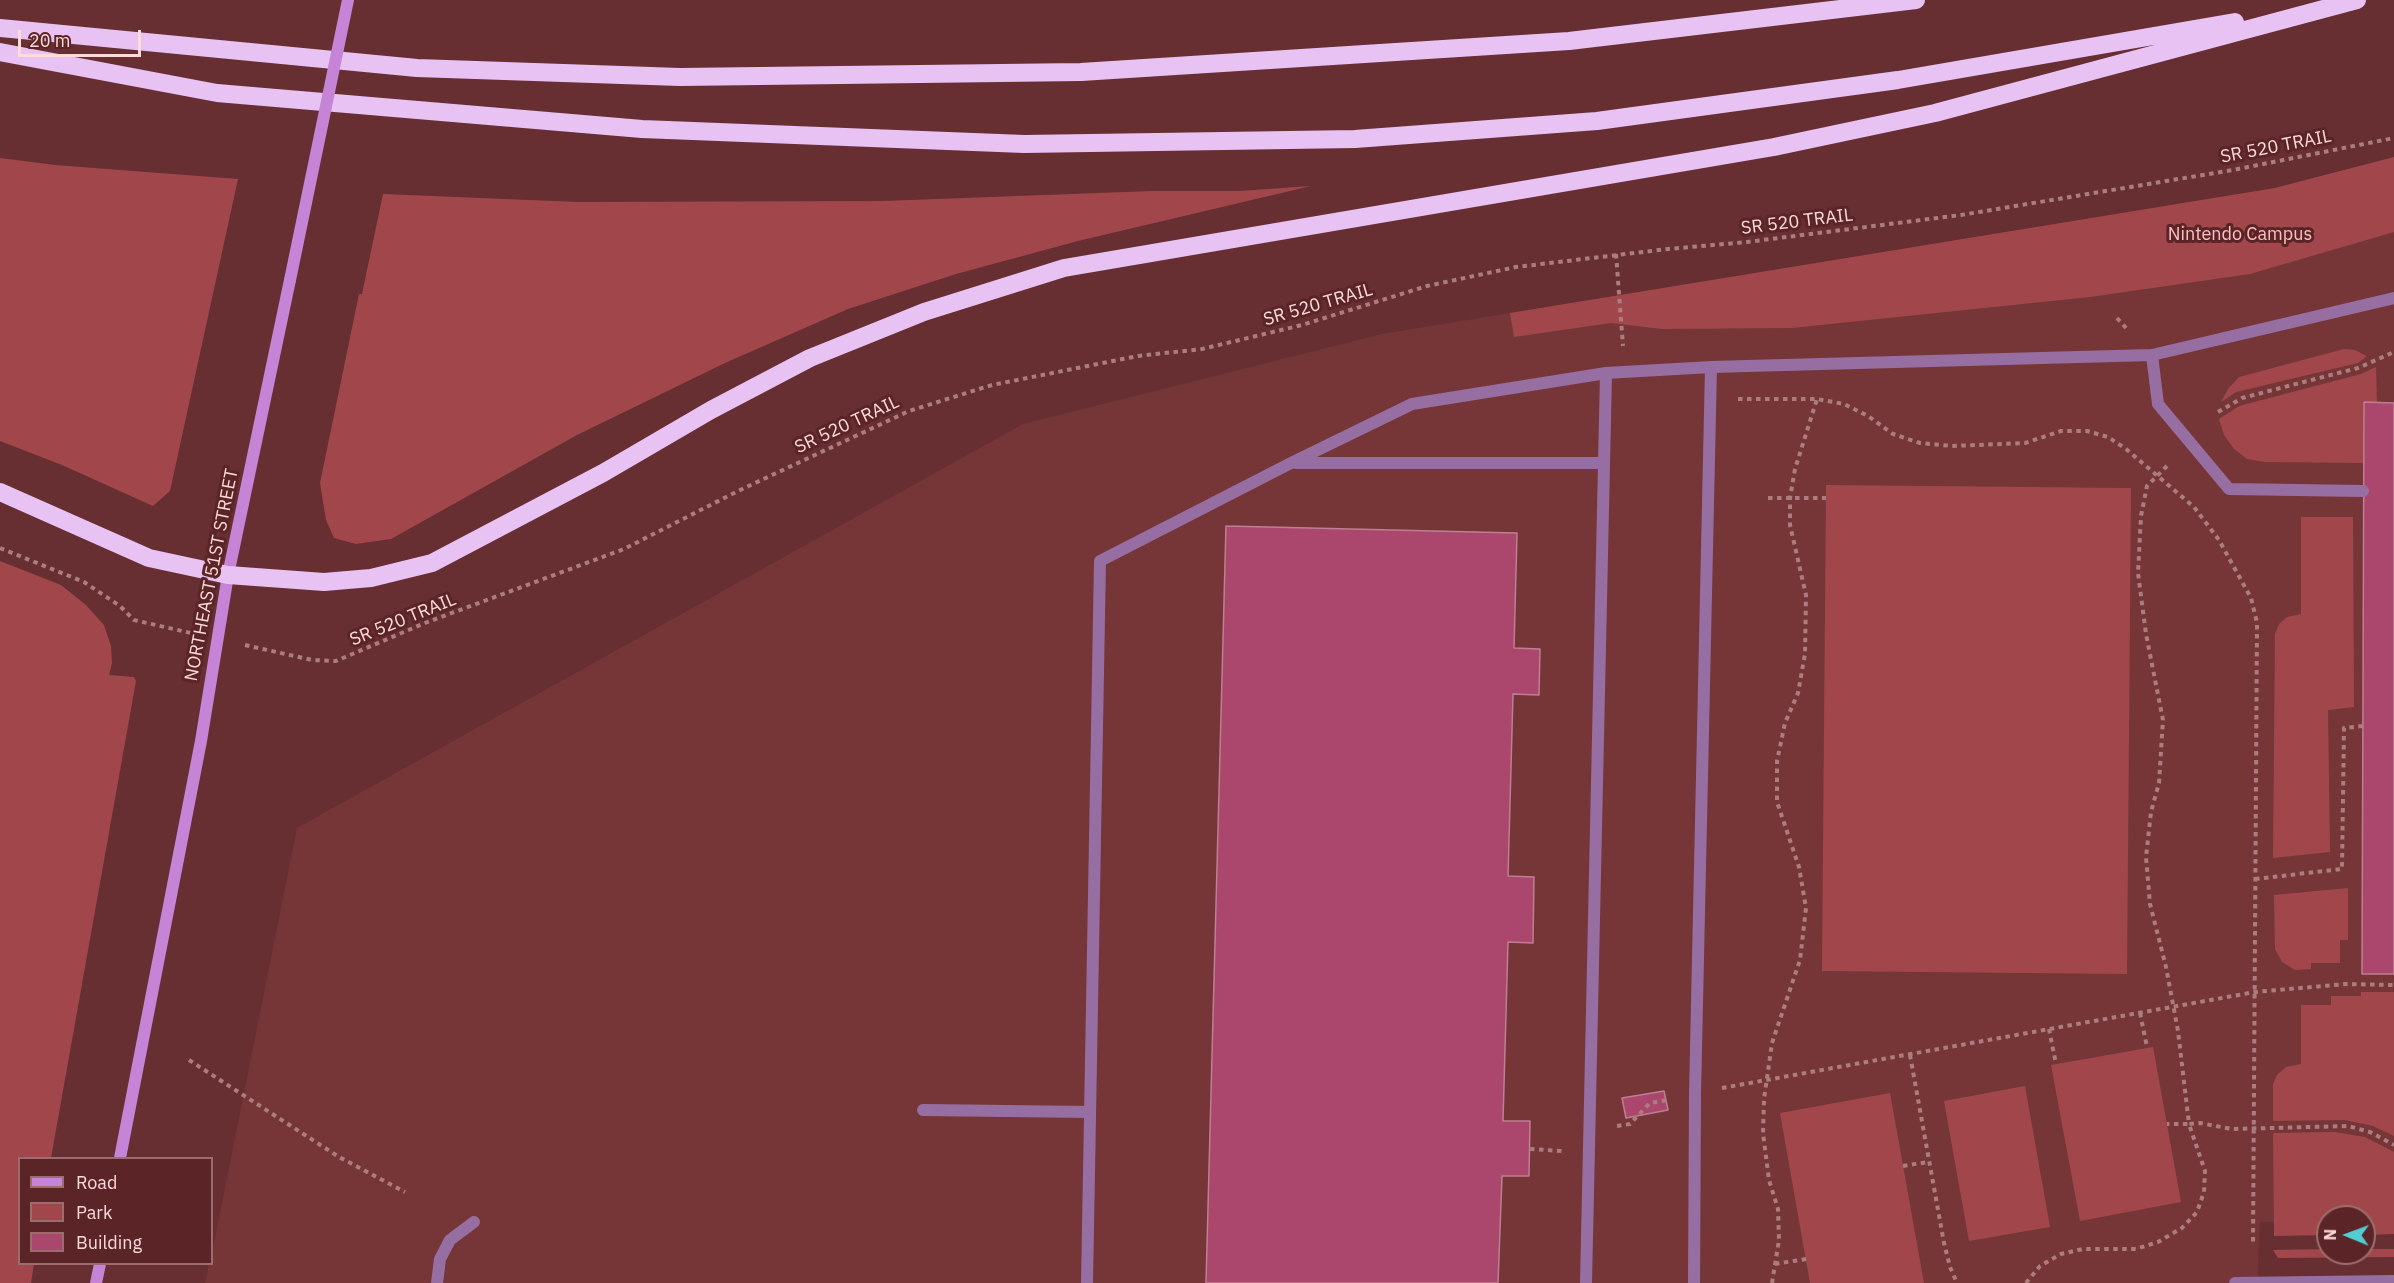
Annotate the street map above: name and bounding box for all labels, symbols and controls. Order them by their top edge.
scale bar [21,18,144,56]
text: 20 m [29,29,71,52]
street label: SR 520 TRAIL [2219,126,2333,168]
street label: SR 520 TRAIL [1740,204,1854,240]
park label: Nintendo Campus [2168,224,2312,246]
street label: SR 520 TRAIL [1261,279,1375,331]
street label: SR 520 TRAIL [791,391,903,459]
street label: NORTHEAST 51ST STREET [181,467,243,683]
street label: SR 520 TRAIL [347,589,459,651]
legend [18,1157,213,1265]
text: Road [76,1171,117,1194]
text: Park [76,1201,112,1224]
north arrow [2316,1205,2376,1265]
text: N [2320,1229,2340,1241]
text: Building [76,1231,142,1254]

